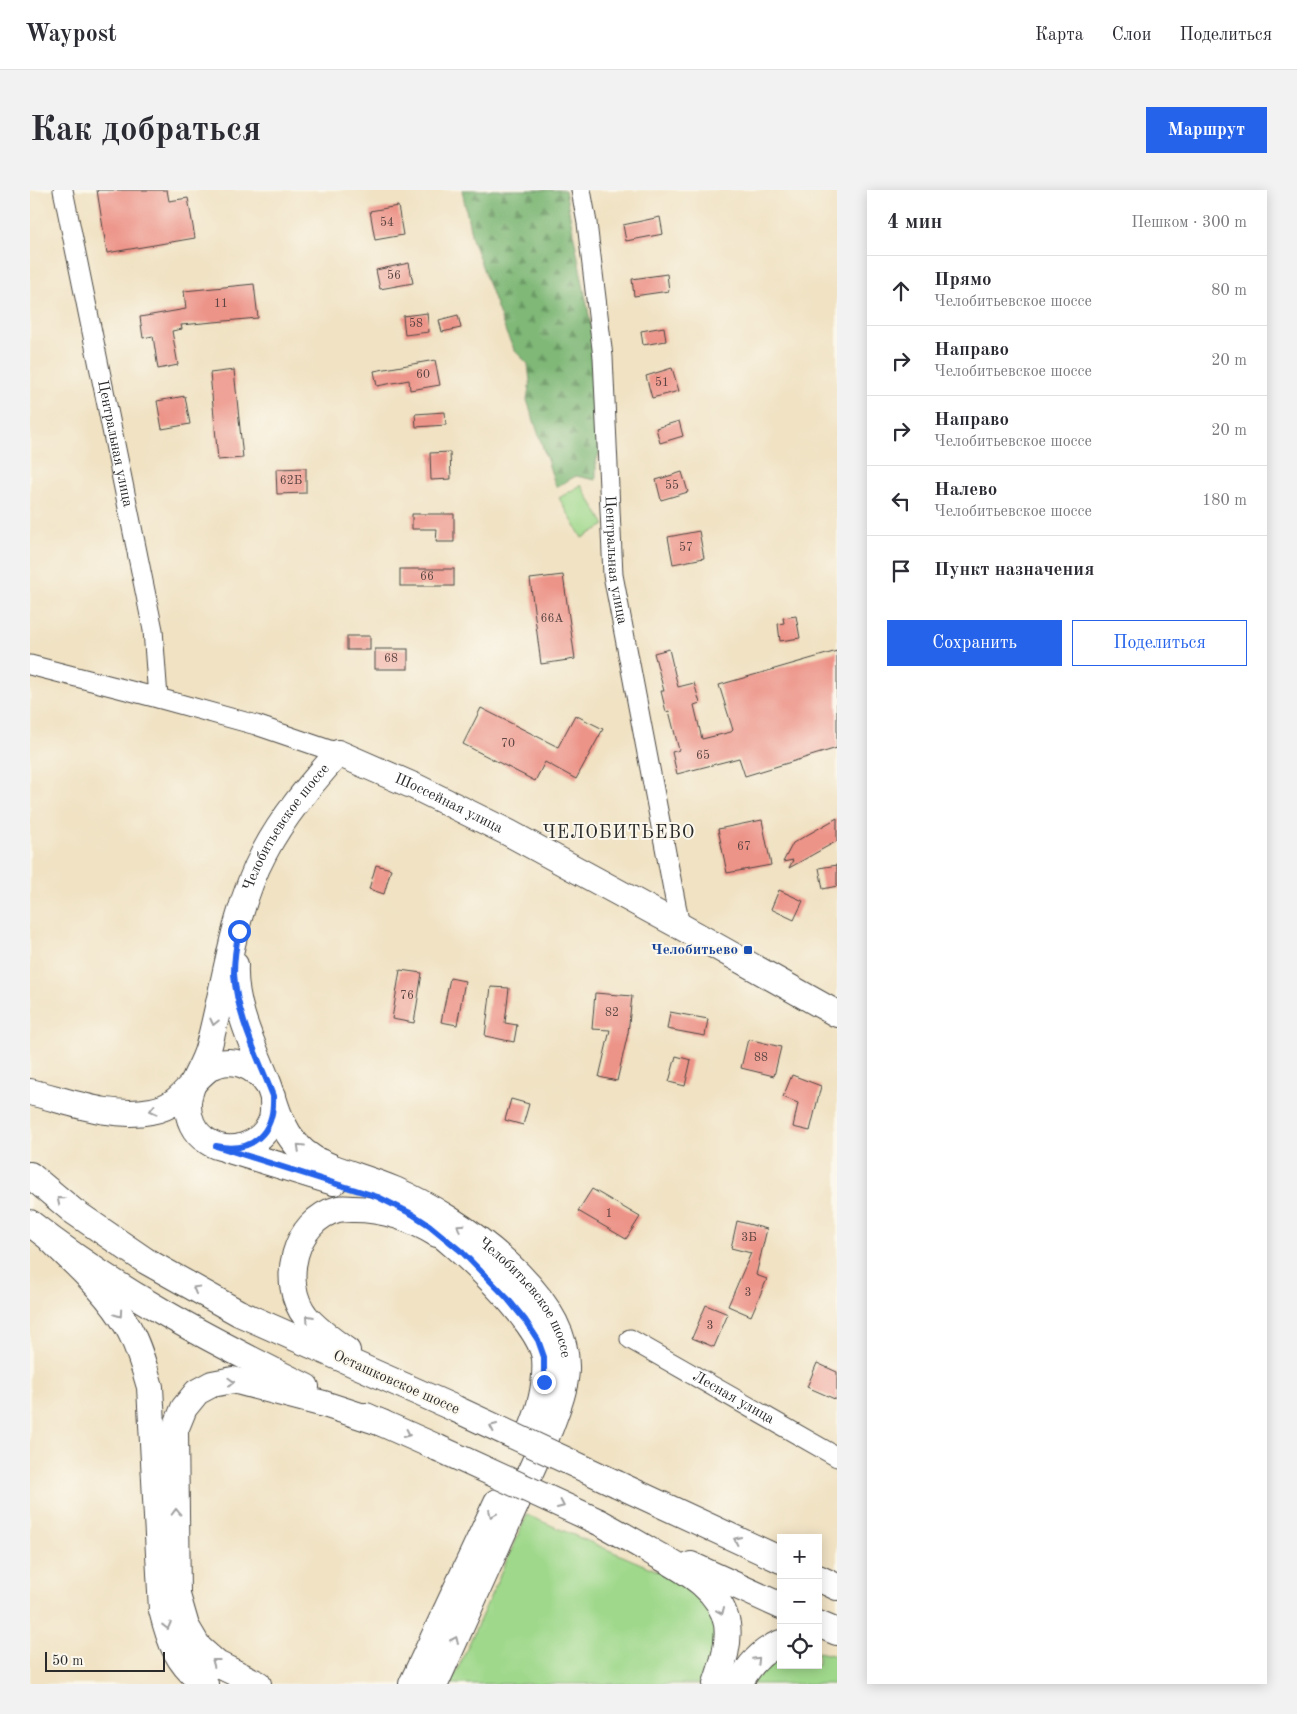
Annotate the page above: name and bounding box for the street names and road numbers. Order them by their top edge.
street label: Центральная улица [95,379,135,509]
street label: Центральная улица [602,495,630,626]
street label: Челобитьевское шоссе [241,761,332,893]
street label: Шоссейная улица [392,771,506,836]
street label: Челобитьевское шоссе [476,1235,573,1359]
street label: Осташковское шоссе [331,1348,462,1418]
street label: Лесная улица [690,1369,777,1427]

